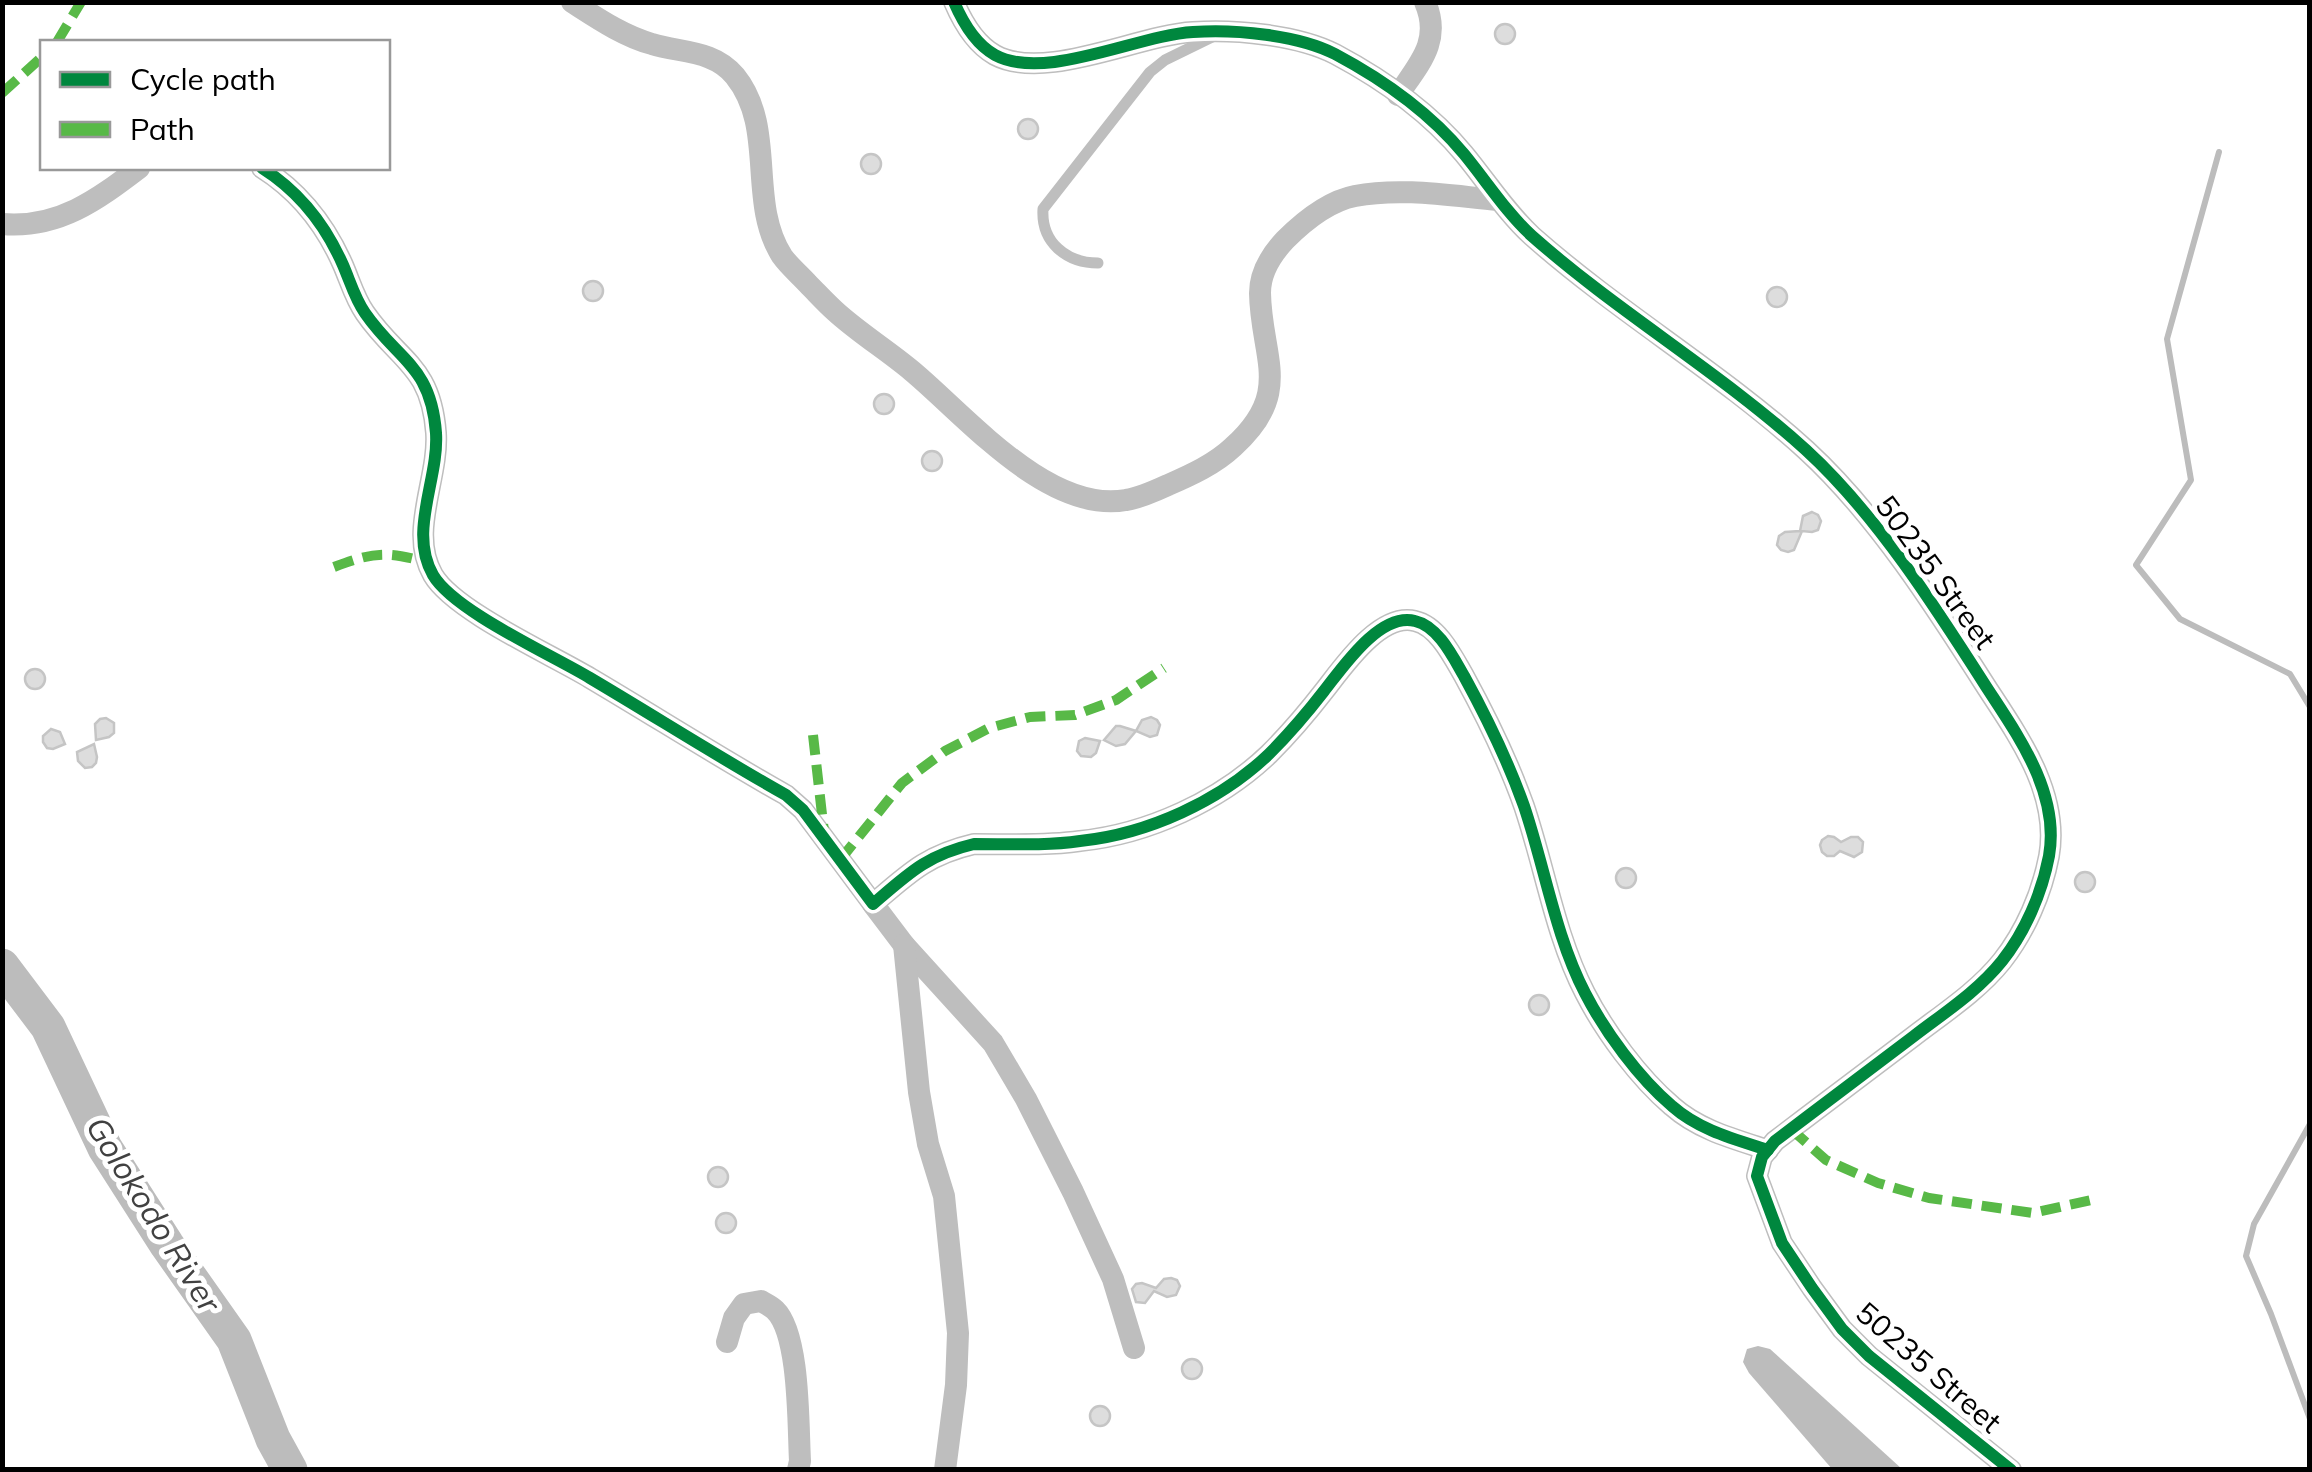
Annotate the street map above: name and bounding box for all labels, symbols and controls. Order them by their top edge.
legend [40,40,390,170]
text: Cycle path [130,60,276,98]
text: Path [130,110,195,148]
street label: 50235 Street [1867,488,2005,656]
water label: Golokodo River [78,1109,231,1320]
street label: 50235 Street [1848,1293,2010,1441]

